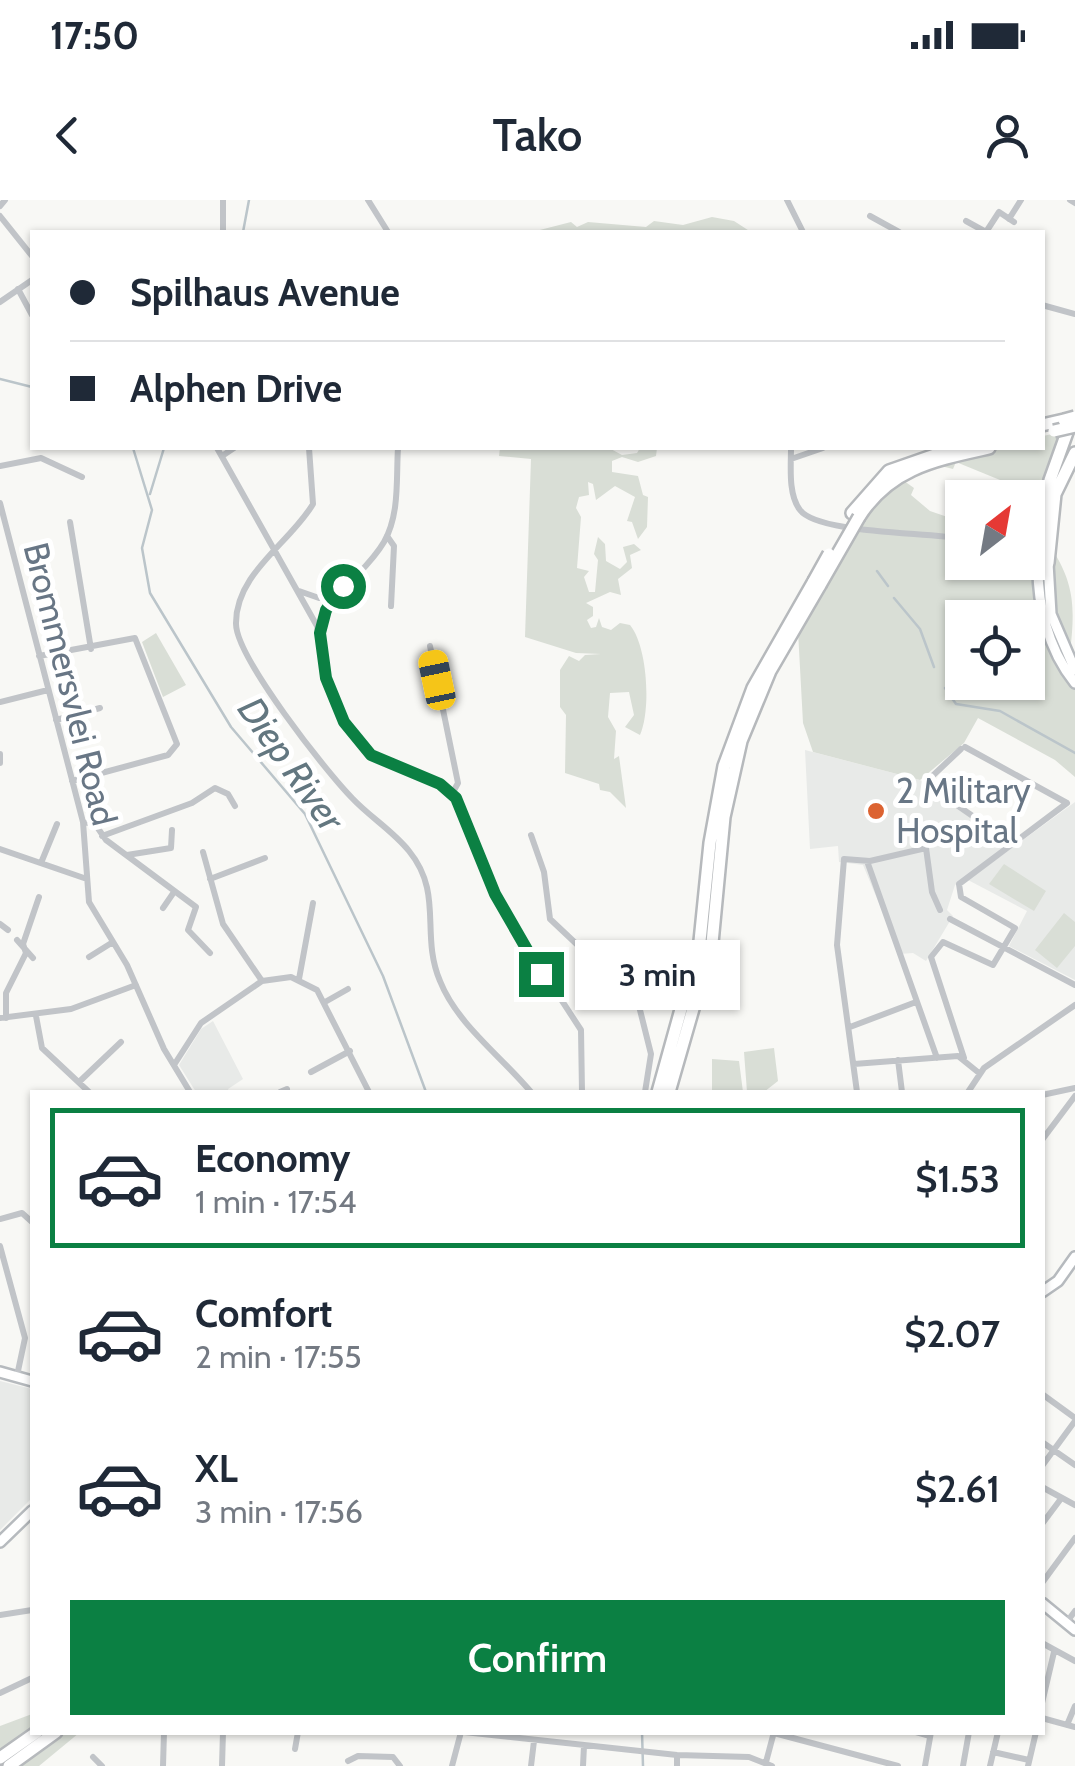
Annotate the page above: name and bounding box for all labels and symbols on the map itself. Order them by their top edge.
north arrow [945,480,1045,580]
street label: Brommersvlei Road [15,538,126,830]
route start [321,564,366,609]
car [416,648,458,712]
water label: Diep River [228,687,355,841]
place label: 2 Military Hospital [896,769,1031,852]
marker: 2 Military Hospital [865,800,887,822]
callout: 3 min [576,939,741,1009]
route end [519,952,564,997]

